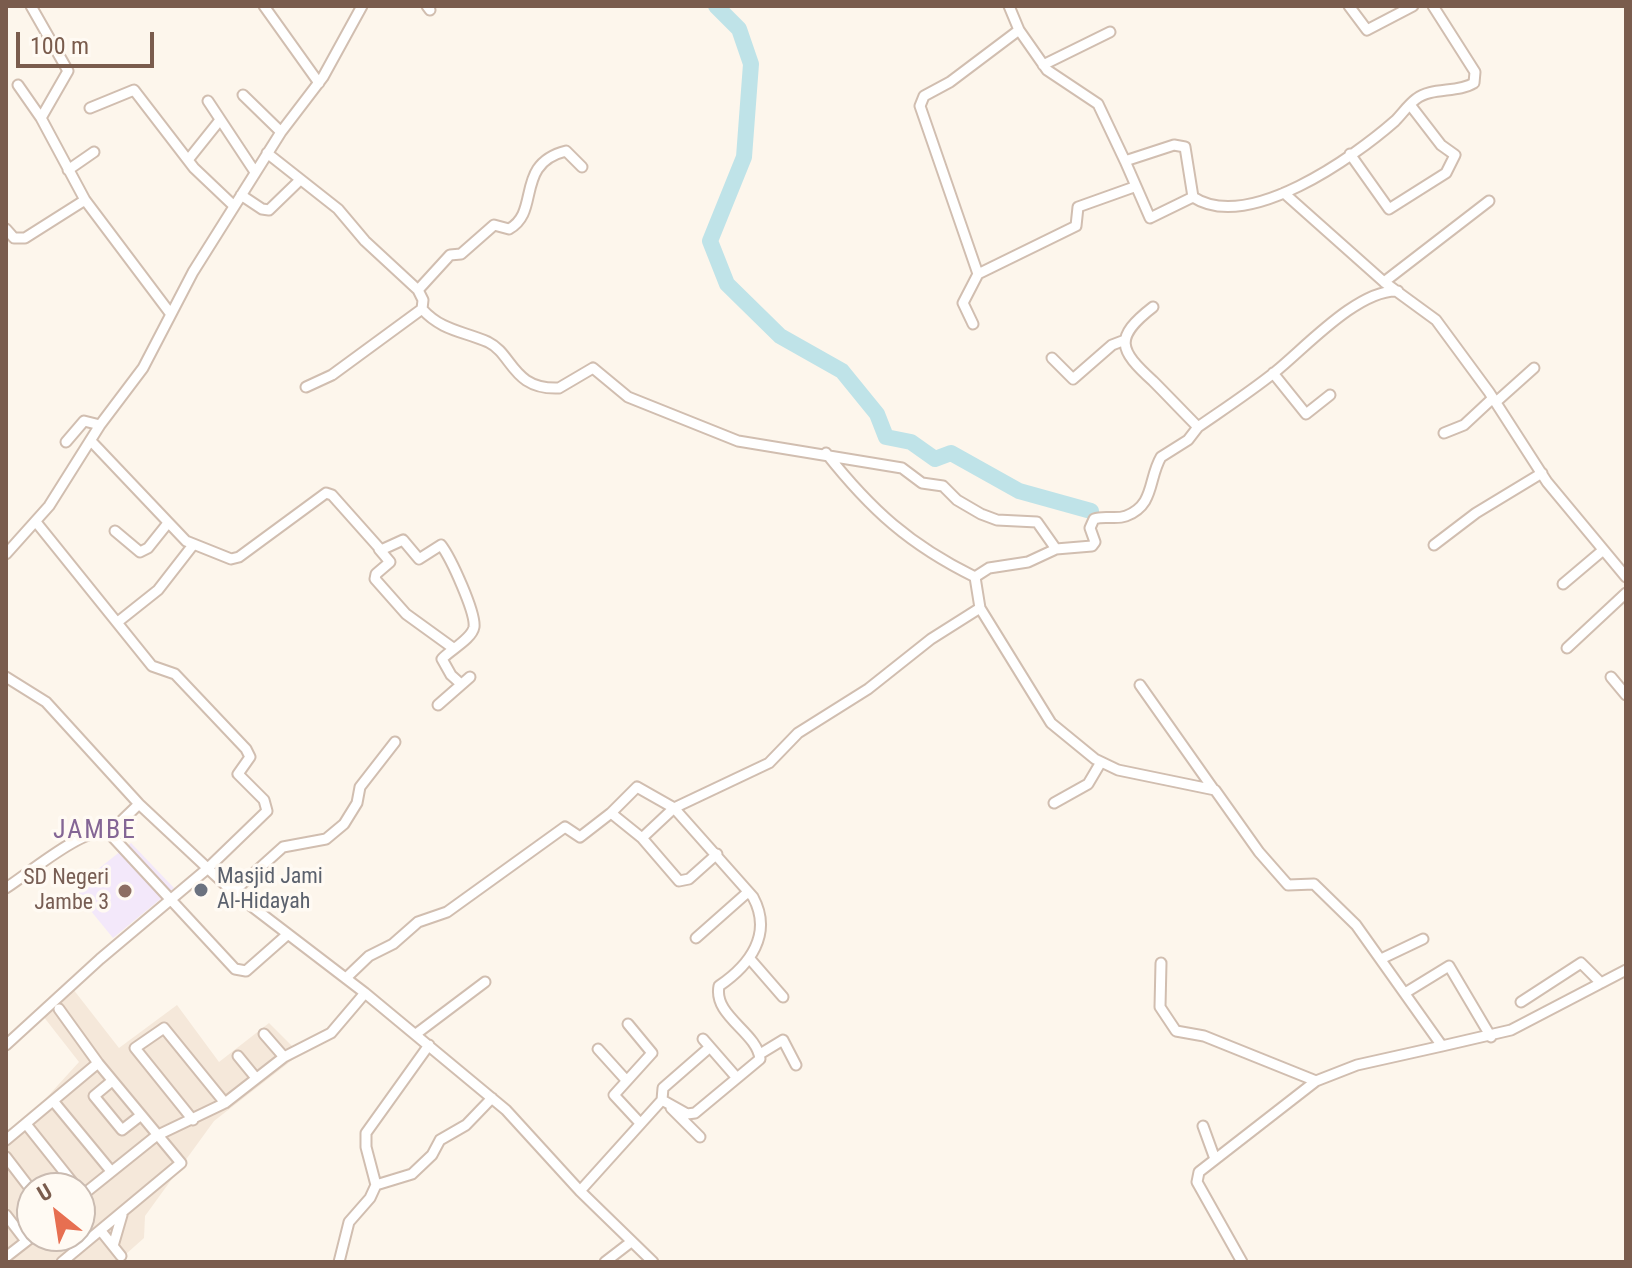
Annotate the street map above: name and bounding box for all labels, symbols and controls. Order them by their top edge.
scale bar [20,16,158,66]
text: 100 m [30,32,89,60]
district label: JAMBE [53,815,137,847]
place label: Masjid Jami Al-Hidayah [217,864,323,916]
place label: SD Negeri Jambe 3 [23,865,109,916]
marker: Masjid Jami Al-Hidayah [192,881,210,899]
marker: SD Negeri Jambe 3 [116,882,134,900]
north arrow [16,1172,96,1252]
text: U [33,1179,56,1206]

